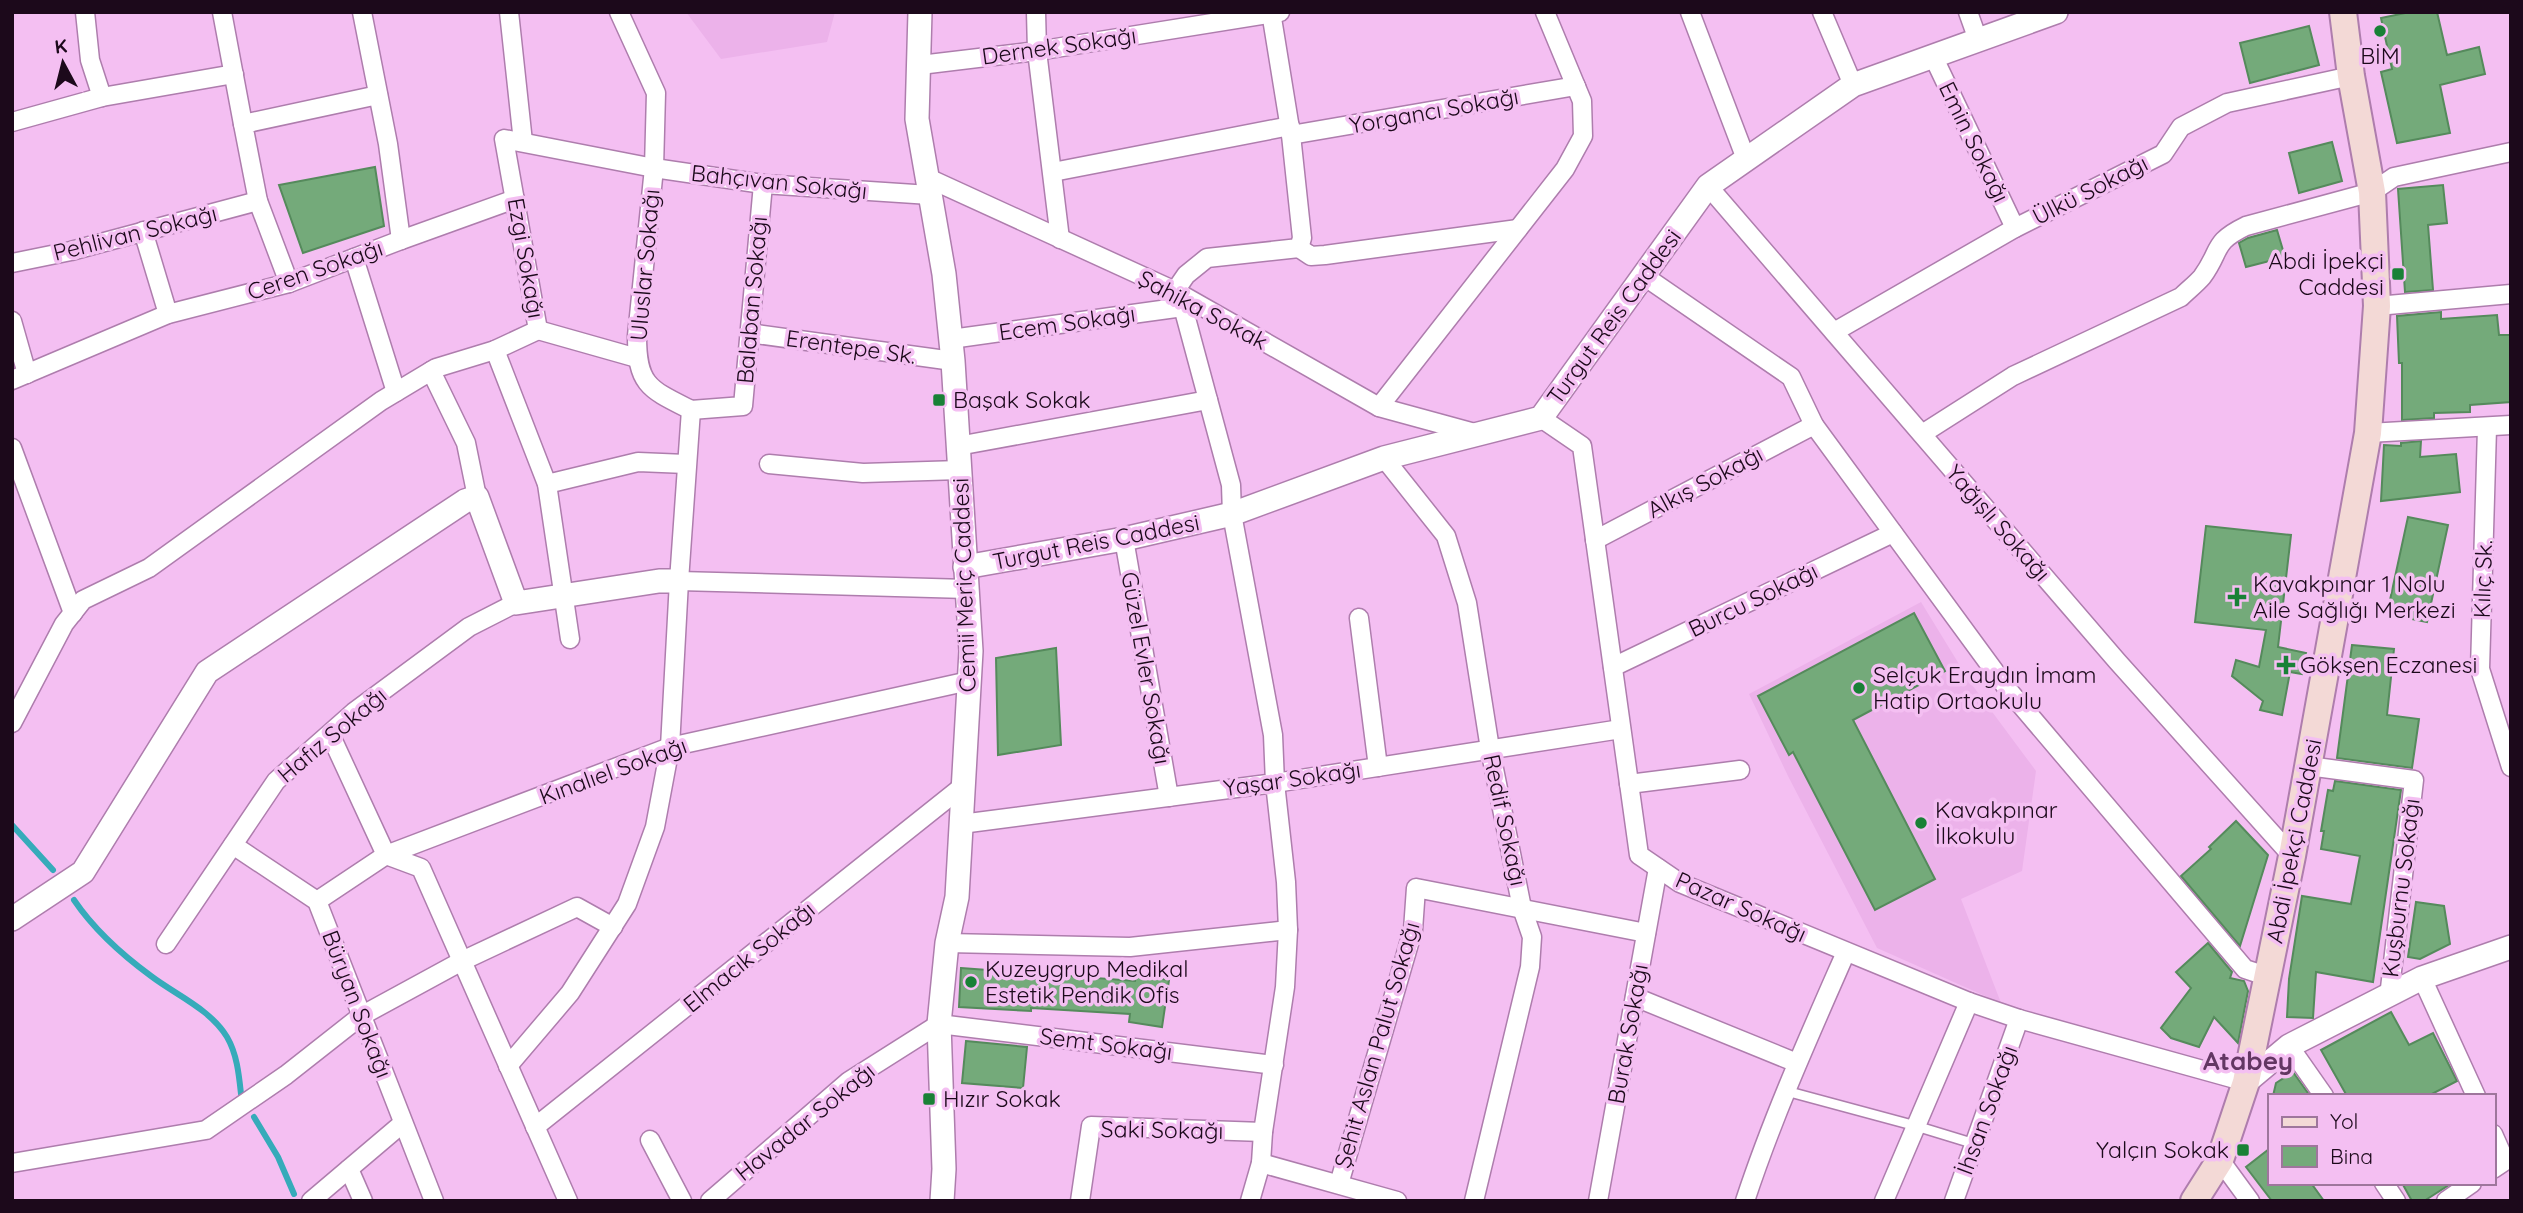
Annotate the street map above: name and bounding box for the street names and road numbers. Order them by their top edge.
street label: Dernek Sokağı [980,20,1138,71]
street label: Emin Sokağı [1933,77,2016,207]
street label: Yorgancı Sokağı [1347,81,1521,140]
street label: Ülkü Sokağı [2027,148,2152,231]
street label: Bahçıvan Sokağı [690,158,868,205]
street label: Uluslar Sokağı [623,188,666,342]
street label: Ezgi Sokağı [502,195,551,320]
street label: Pehlivan Sokağı [50,198,220,267]
street label: Balaban Sokağı [730,215,773,385]
street label: Turgut Reis Caddesi [1540,223,1687,410]
street label: Ceren Sokağı [243,233,386,306]
street label: Şahika Sokak [1133,263,1273,356]
street label: Ecem Sokağı [997,299,1137,346]
street label: Erentepe Sk. [784,323,918,370]
street label: Alkış Sokağı [1642,439,1768,524]
street label: Yağışlı Sokağı [1940,458,2057,587]
street label: Cemii Meriç Caddesi [945,477,982,693]
street label: Turgut Reis Caddesi [990,507,1202,576]
street label: Kılıç Sk. [2467,539,2498,619]
street label: Burcu Sokağı [1684,556,1822,643]
street label: Güzel Evler Sokağı [1115,569,1178,766]
street label: Hafız Sokağı [271,681,392,789]
street label: Kınalıel Sokağı [535,730,690,811]
street label: Abdi İpekçi Caddesi [2259,736,2328,946]
street label: Redif Sokağı [1477,751,1534,888]
street label: Yaşar Sokağı [1221,755,1362,802]
street label: Kuşburnu Sokağı [2375,797,2426,979]
street label: Pazar Sokağı [1671,865,1811,948]
street label: Elmacık Sokağı [677,895,820,1019]
street label: Şehit Aslan Palut Sokağı [1327,919,1426,1171]
street label: Büryan Sokağı [316,926,399,1082]
street label: Burak Sokağı [1601,962,1654,1106]
street label: Semt Sokağı [1038,1021,1174,1066]
street label: İhsan Sokağı [1950,1041,2023,1178]
street label: Havadar Sokağı [729,1056,880,1187]
street label: Saki Sokağı [1100,1114,1224,1145]

